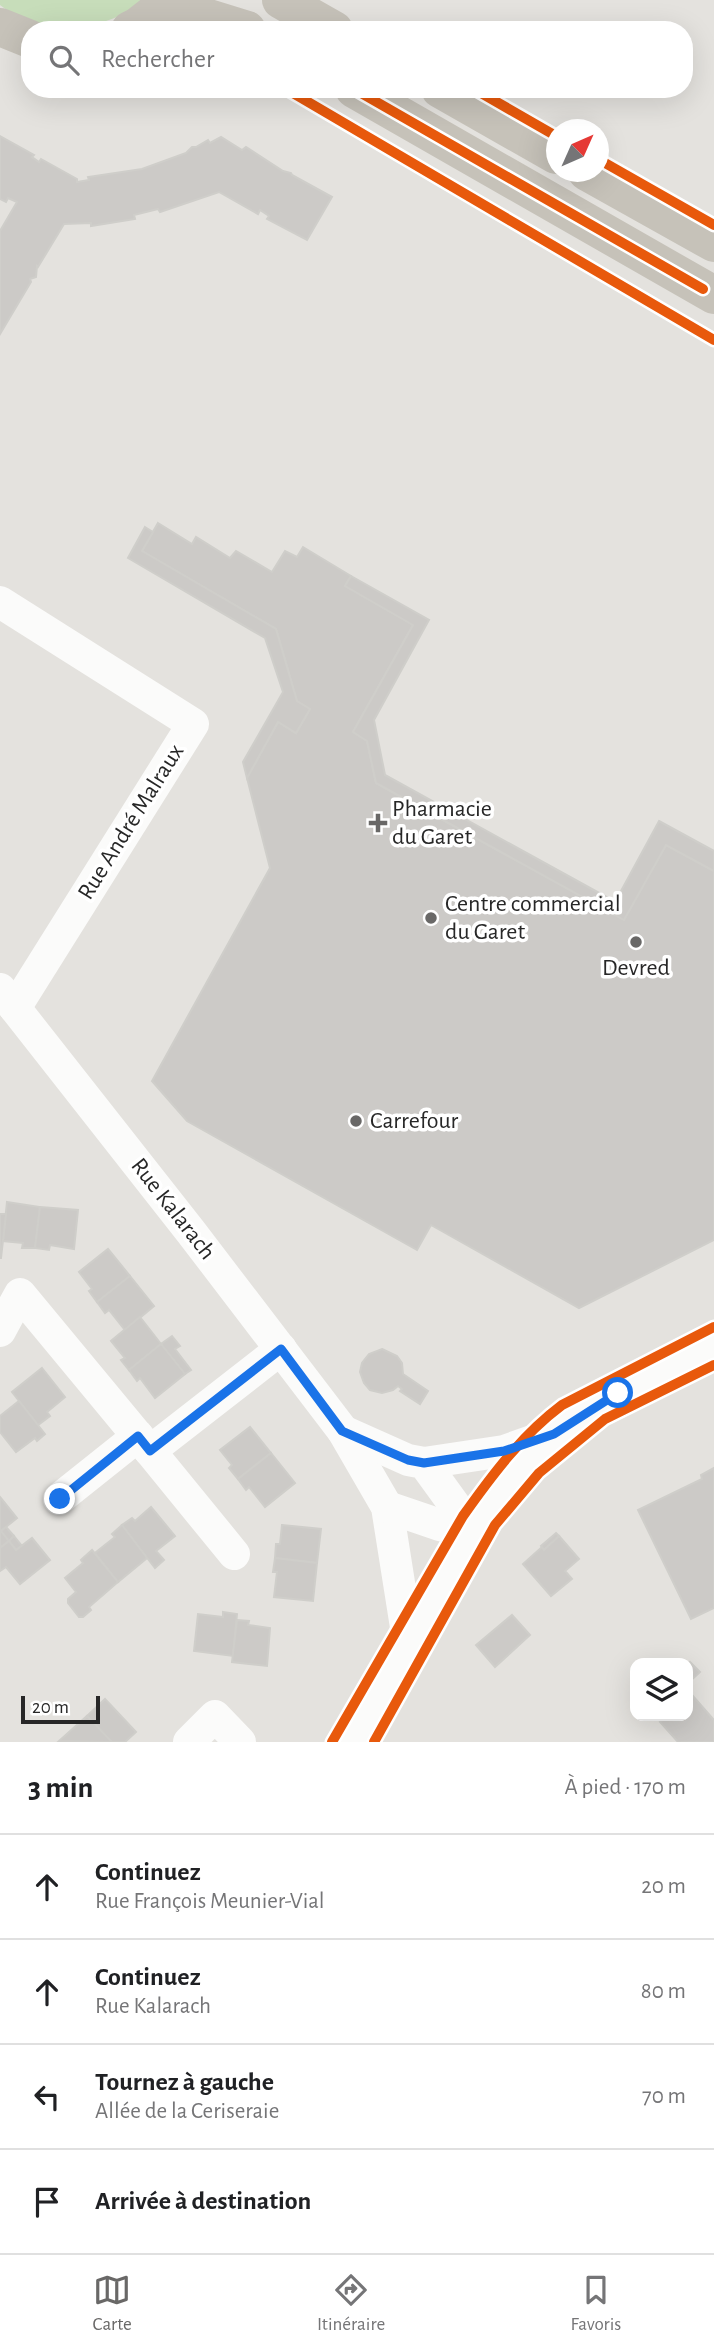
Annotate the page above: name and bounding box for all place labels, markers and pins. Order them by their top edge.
place label: Pharmacie du Garet [392,797,492,849]
marker: Pharmacie du Garet [370,815,386,831]
place label: Centre commercial du Garet [445,892,621,944]
marker: Centre commercial du Garet [423,910,439,926]
marker: Devred [628,934,644,950]
place label: Devred [602,956,670,980]
place label: Carrefour [370,1109,458,1133]
marker: Carrefour [348,1113,364,1129]

